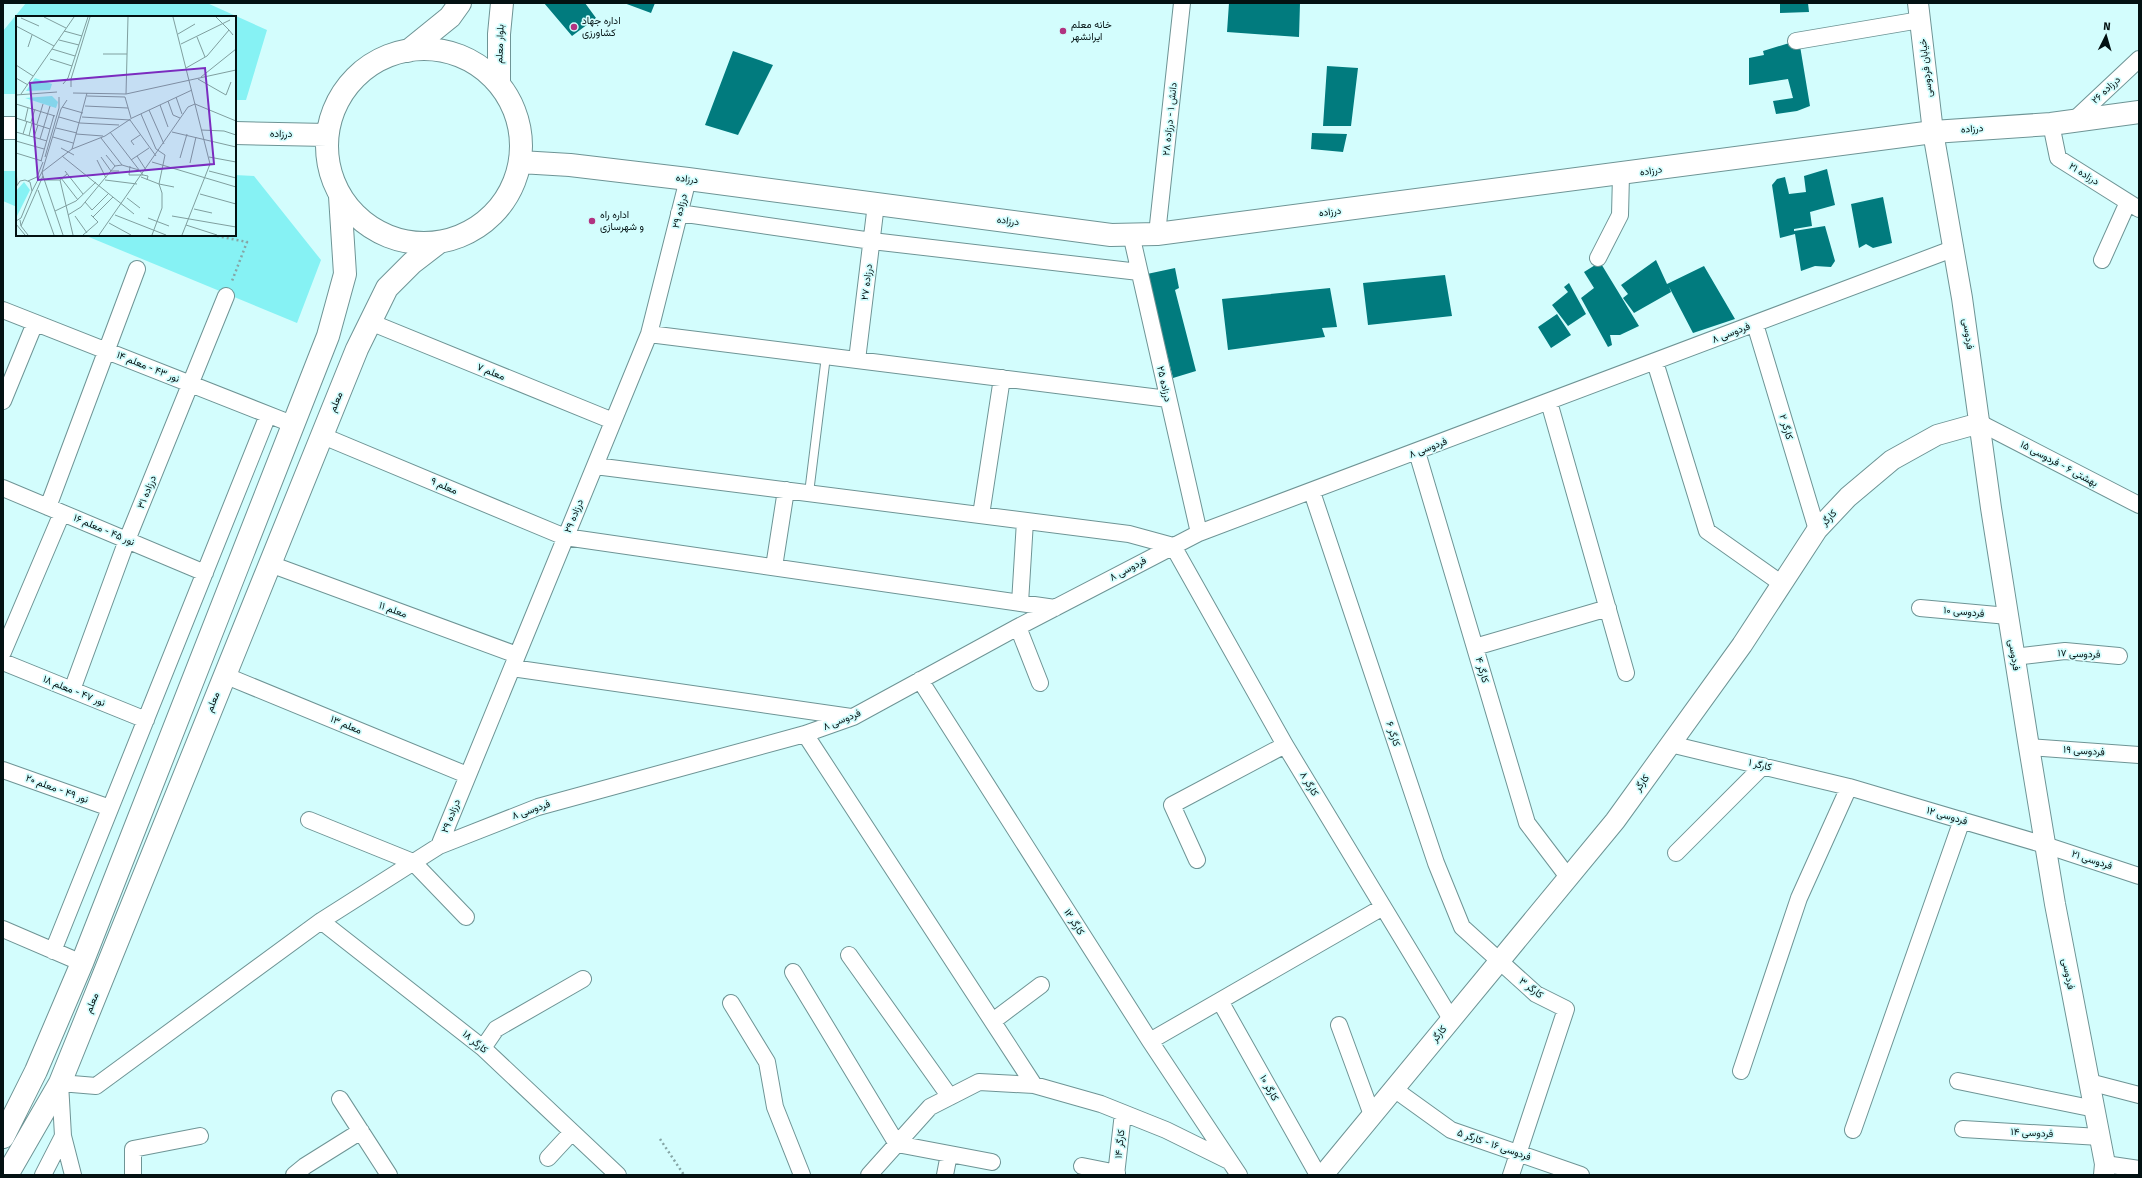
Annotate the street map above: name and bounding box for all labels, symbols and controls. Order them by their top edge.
place label: اداره جهاد کشاورزی [582,15,620,39]
inset map [16,16,236,236]
north arrow [2086,16,2126,56]
place label: خانه معلم ایرانشهر [1070,19,1112,43]
text: N [2103,20,2111,33]
marker: اداره جهاد کشاورزی [569,22,579,32]
street label: بلوار معلم [493,24,507,64]
marker: خانه معلم ایرانشهر [1058,26,1068,36]
street label: خیابان فردوسی [1917,38,1935,98]
street label: درزاده ۲۶ [2089,73,2123,106]
street label: دانش ۱ - درزاده ۲۸ [1160,82,1180,156]
street label: درزاده [1960,122,1984,136]
street label: درزاده [270,128,293,140]
street label: درزاده ۲۱ [2067,160,2101,188]
street label: درزاده [1639,163,1663,179]
street label: درزاده [675,172,699,186]
street label: درزاده ۲۹ [670,192,690,230]
street label: درزاده [1318,205,1342,219]
place label: اداره راه و شهرسازی [600,209,644,233]
street label: درزاده [996,213,1020,229]
marker: اداره راه و شهرسازی [587,216,597,226]
street label: درزاده ۲۷ [859,263,875,301]
street label: فردوسی [1960,318,1976,351]
street label: فردوسی ۸ [1710,320,1752,346]
street label: نور ۴۳ - معلم ۱۴ [115,349,181,385]
street label: معلم ۷ [475,361,507,383]
street label: درزاده ۲۵ [1154,365,1174,403]
street label: معلم [327,390,345,414]
street label: کارگر ۲ [1776,413,1796,442]
street label: فردوسی ۸ [1407,435,1449,461]
street label: بهشتی ۶ - فردوسی ۱۵ [2018,439,2100,490]
street label: درزاده ۳۱ [135,473,159,510]
street label: معلم ۹ [429,475,459,497]
street label: درزاده ۲۹ [562,497,586,535]
street label: کارگر [1818,507,1840,529]
street label: نور ۴۵ - معلم ۱۶ [72,512,137,548]
street label: فردوسی ۸ [1108,554,1149,584]
street label: معلم ۱۱ [377,599,409,621]
street label: فردوسی ۱۰ [1943,604,1985,620]
street label: فردوسی [2006,639,2022,672]
street label: فردوسی ۱۷ [2057,647,2101,661]
street label: کارگر ۴ [1473,656,1492,685]
street label: نور ۴۷ - معلم ۱۸ [41,673,107,709]
street label: معلم [204,690,222,714]
street label: فردوسی ۸ [821,707,863,733]
street label: معلم ۱۳ [329,713,363,737]
street label: کارگر ۶ [1383,720,1403,748]
street label: فردوسی ۱۹ [2063,744,2106,758]
street label: کارگر ۱ [1747,757,1773,774]
street label: کارگر ۸ [1297,770,1321,799]
street label: نور ۴۹ - معلم ۲۰ [24,772,90,806]
street label: کارگر [1631,772,1652,795]
street label: درزاده ۲۹ [439,797,463,835]
street label: فردوسی ۸ [510,798,552,822]
street label: فردوسی ۱۲ [1925,804,1969,828]
street label: فردوسی ۲۱ [2070,848,2114,872]
street label: کارگر ۱۲ [1061,907,1087,938]
street label: فردوسی [2059,958,2077,991]
street label: کارگر ۳ [1517,975,1546,1001]
street label: معلم [83,991,101,1015]
street label: کارگر [1428,1023,1450,1045]
street label: کارگر ۱۸ [460,1028,490,1056]
street label: کارگر ۱۰ [1257,1073,1281,1103]
street label: فردوسی ۱۴ [2010,1126,2054,1140]
street label: فردوسی ۱۶ - کارگر ۵ [1455,1127,1533,1163]
street label: کارگر ۱۴ [1113,1128,1128,1159]

